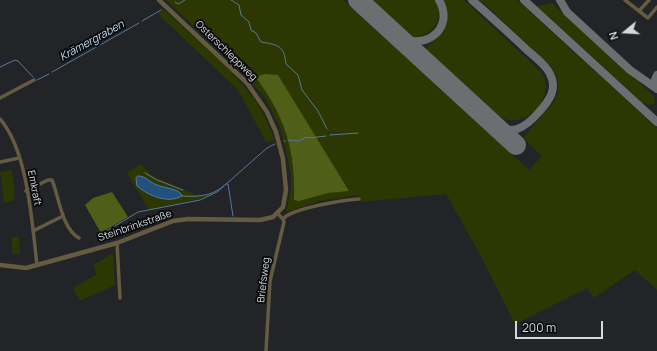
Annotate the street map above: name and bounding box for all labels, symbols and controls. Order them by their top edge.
north arrow [605,12,645,52]
water label: Krämergraben [58,18,126,64]
street label: Osterschleppweg [193,18,259,84]
text: N [605,30,621,42]
street label: Emkraft [25,169,43,207]
street label: Steinbrinkstraße [97,208,173,244]
street label: Briefsweg [255,257,273,303]
scale bar [517,313,605,339]
text: 200 m [522,319,556,336]

